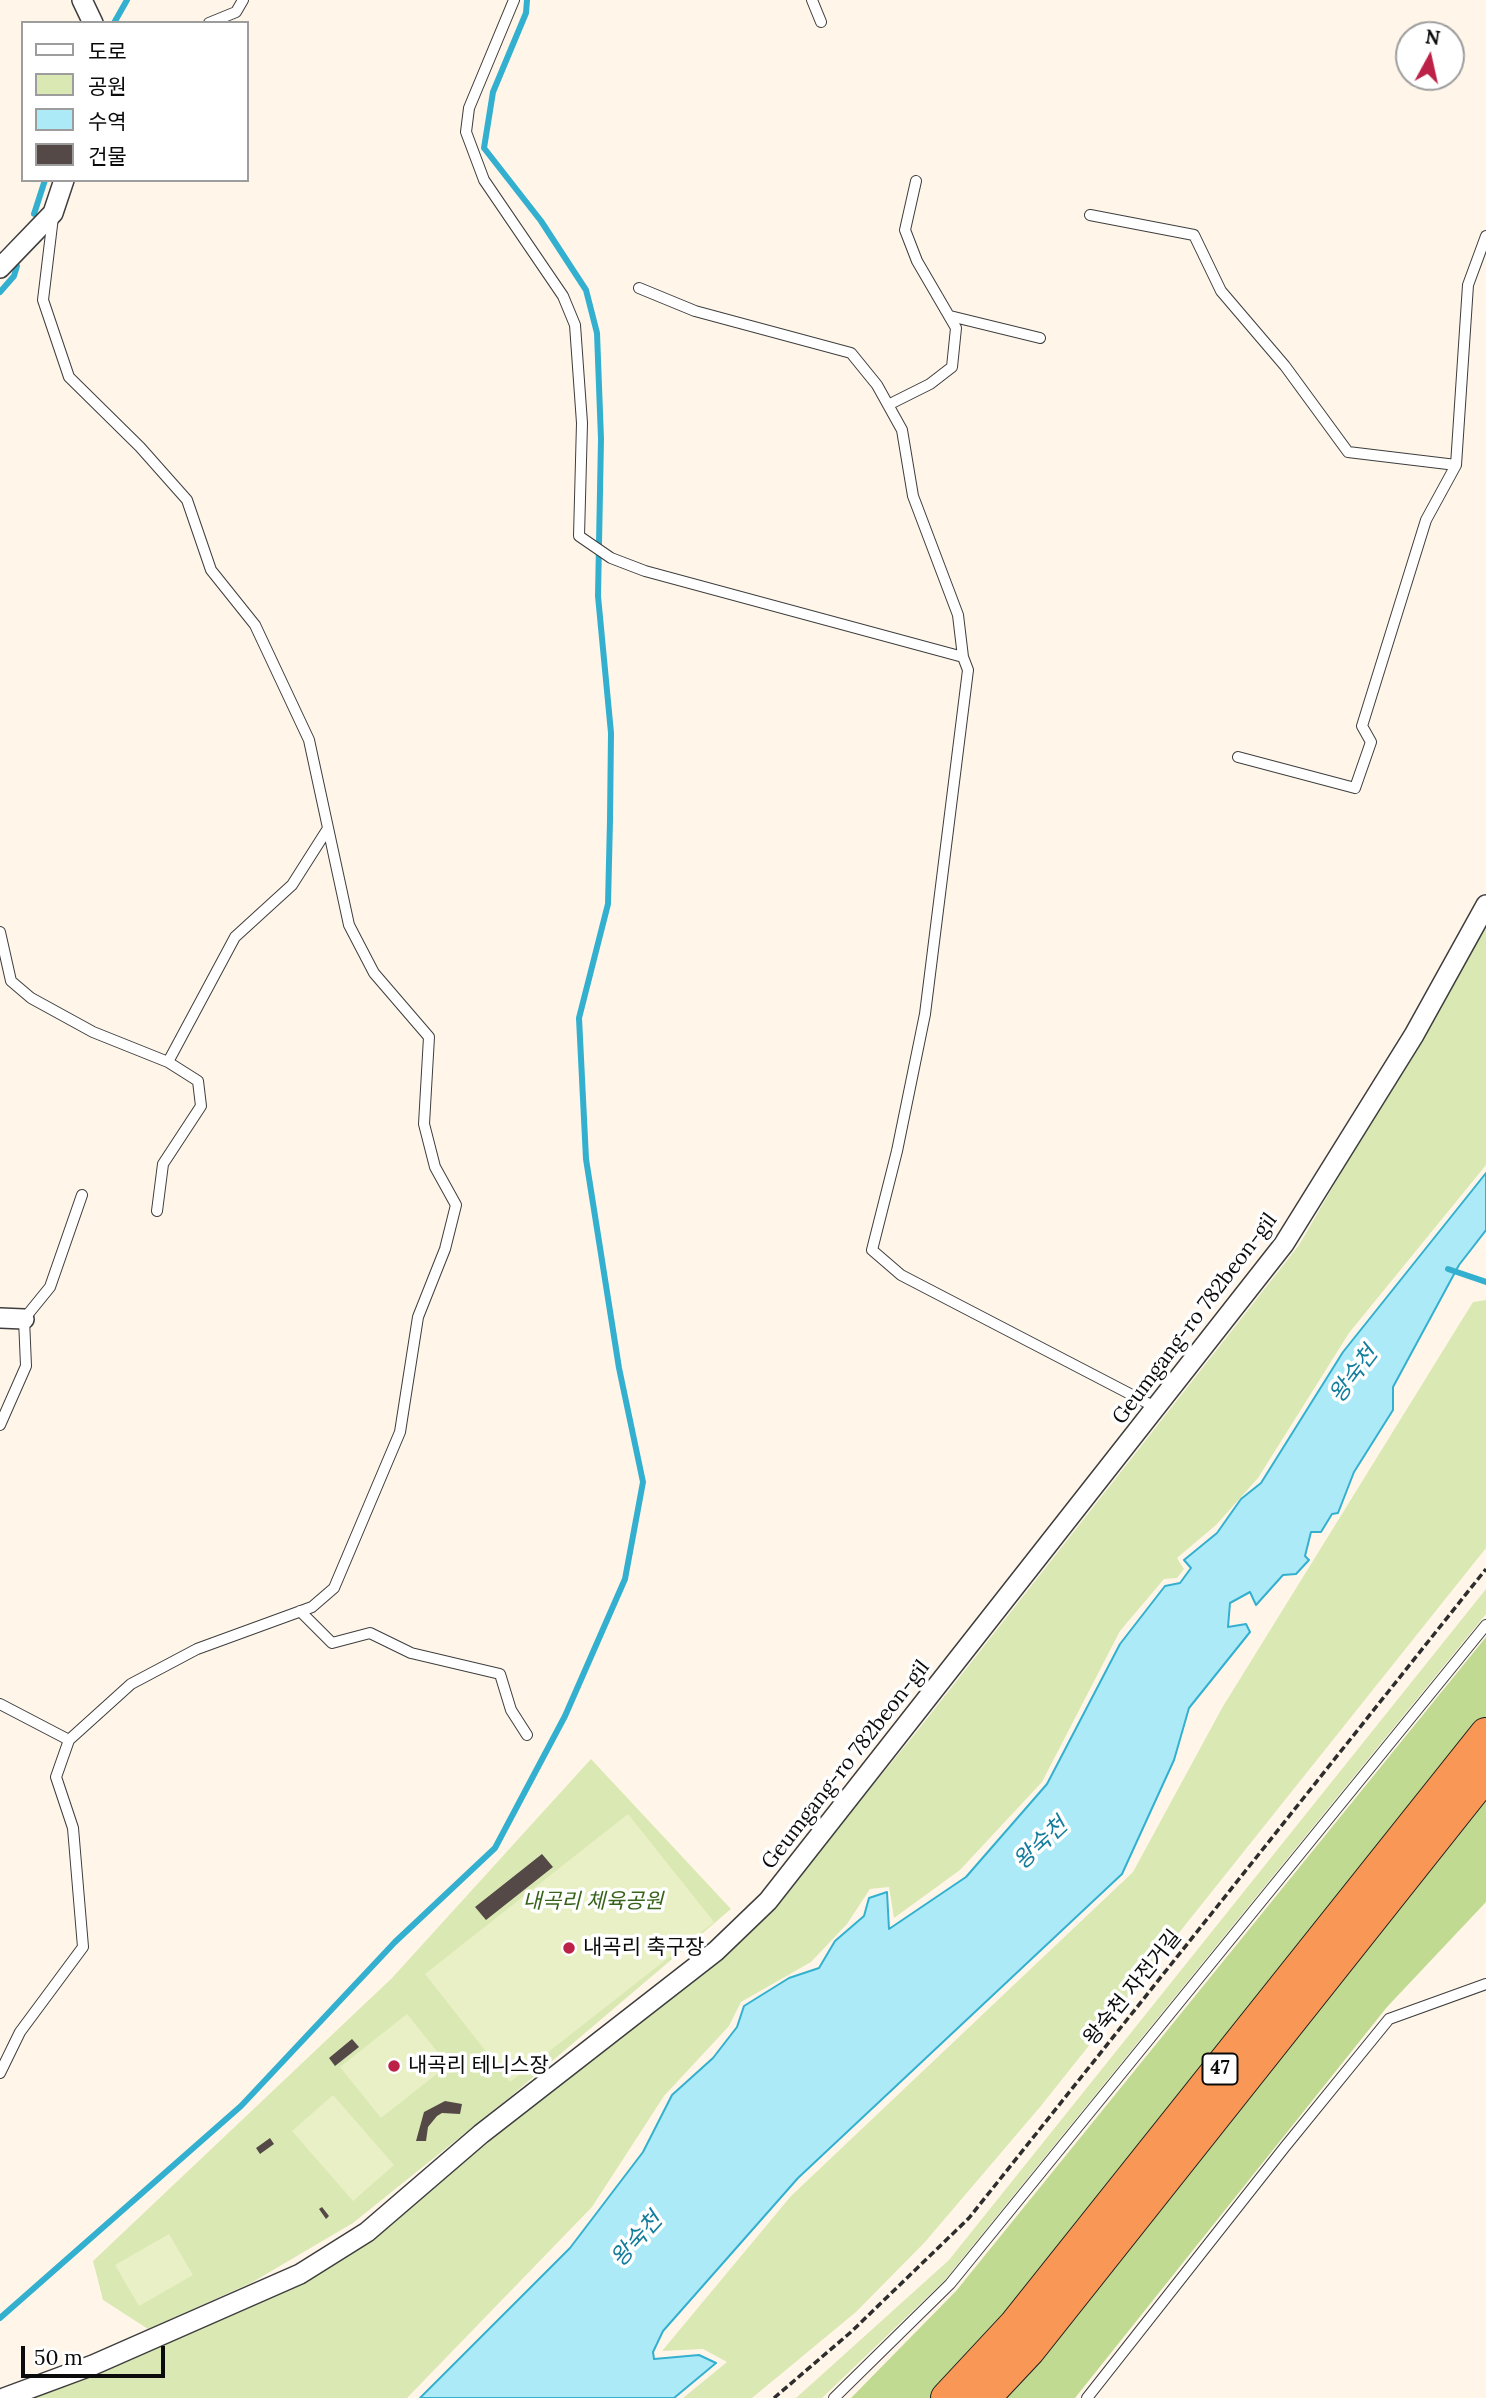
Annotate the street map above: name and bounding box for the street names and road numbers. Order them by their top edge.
street label: Geumgang-ro 782beon-gil [1107,1208,1283,1430]
street label: Geumgang-ro 782beon-gil [757,1656,935,1874]
street label: 왕숙천 자전거길 [1079,1925,1187,2051]
road number: 47 [1202,2054,1238,2084]

